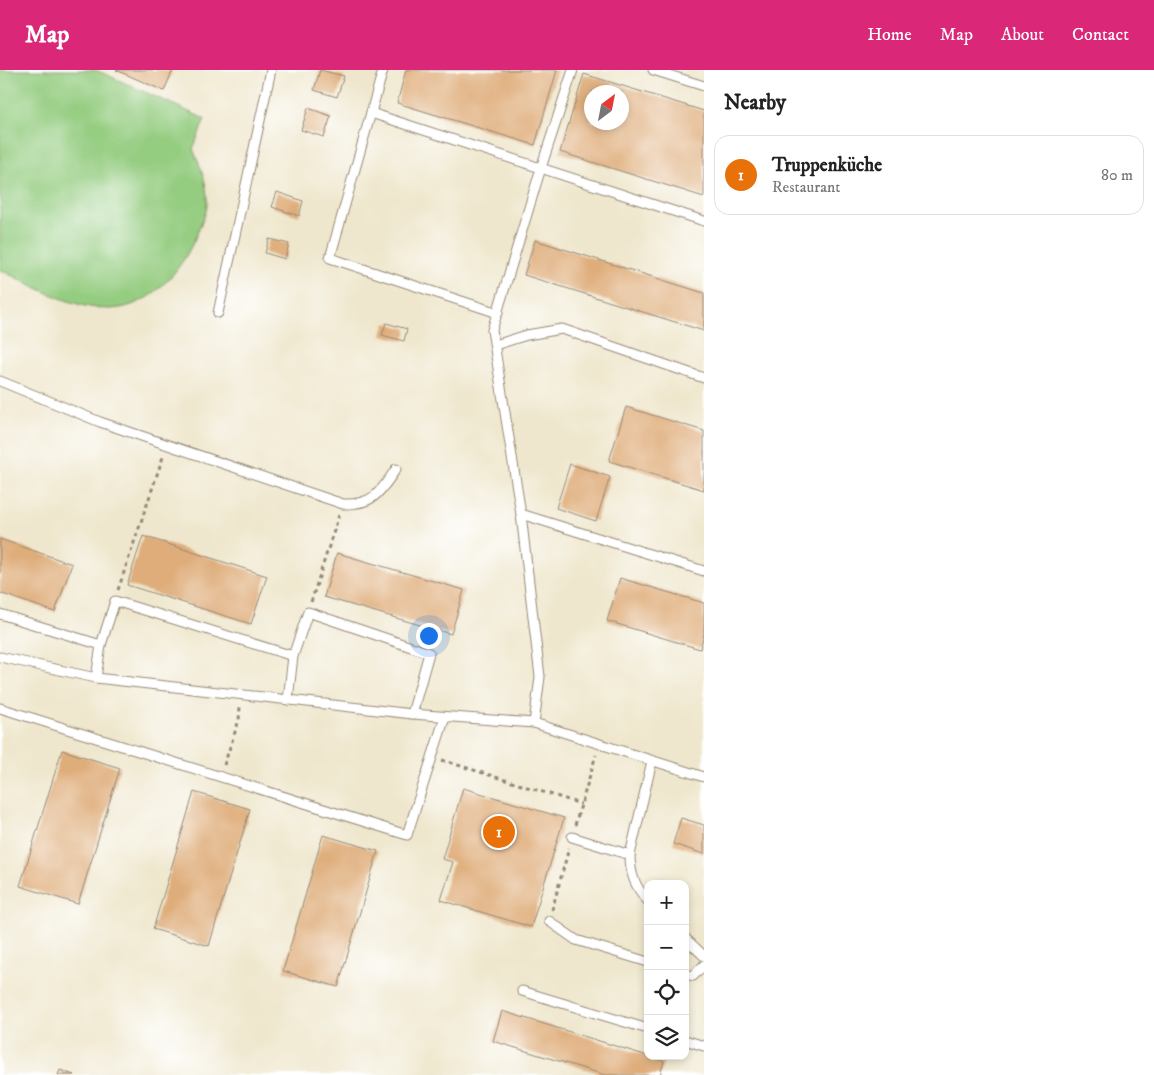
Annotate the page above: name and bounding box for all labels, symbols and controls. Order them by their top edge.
text: Map [25,20,69,50]
text: Home [867,24,912,46]
text: Map [940,24,973,46]
text: About [1001,24,1044,46]
text: Contact [1072,24,1129,46]
north arrow [584,85,629,130]
text: Nearby [724,90,786,116]
text: Truppenküche [772,154,882,177]
text: 1 [738,165,744,185]
text: 80 m [1101,165,1133,185]
text: Restaurant [772,177,840,197]
your location [416,623,442,649]
pin: 1 [483,813,515,851]
map controls [644,880,689,1060]
button: + [644,880,689,925]
button: − [644,925,689,970]
button: locate [644,970,689,1015]
button: layers [644,1015,689,1060]

